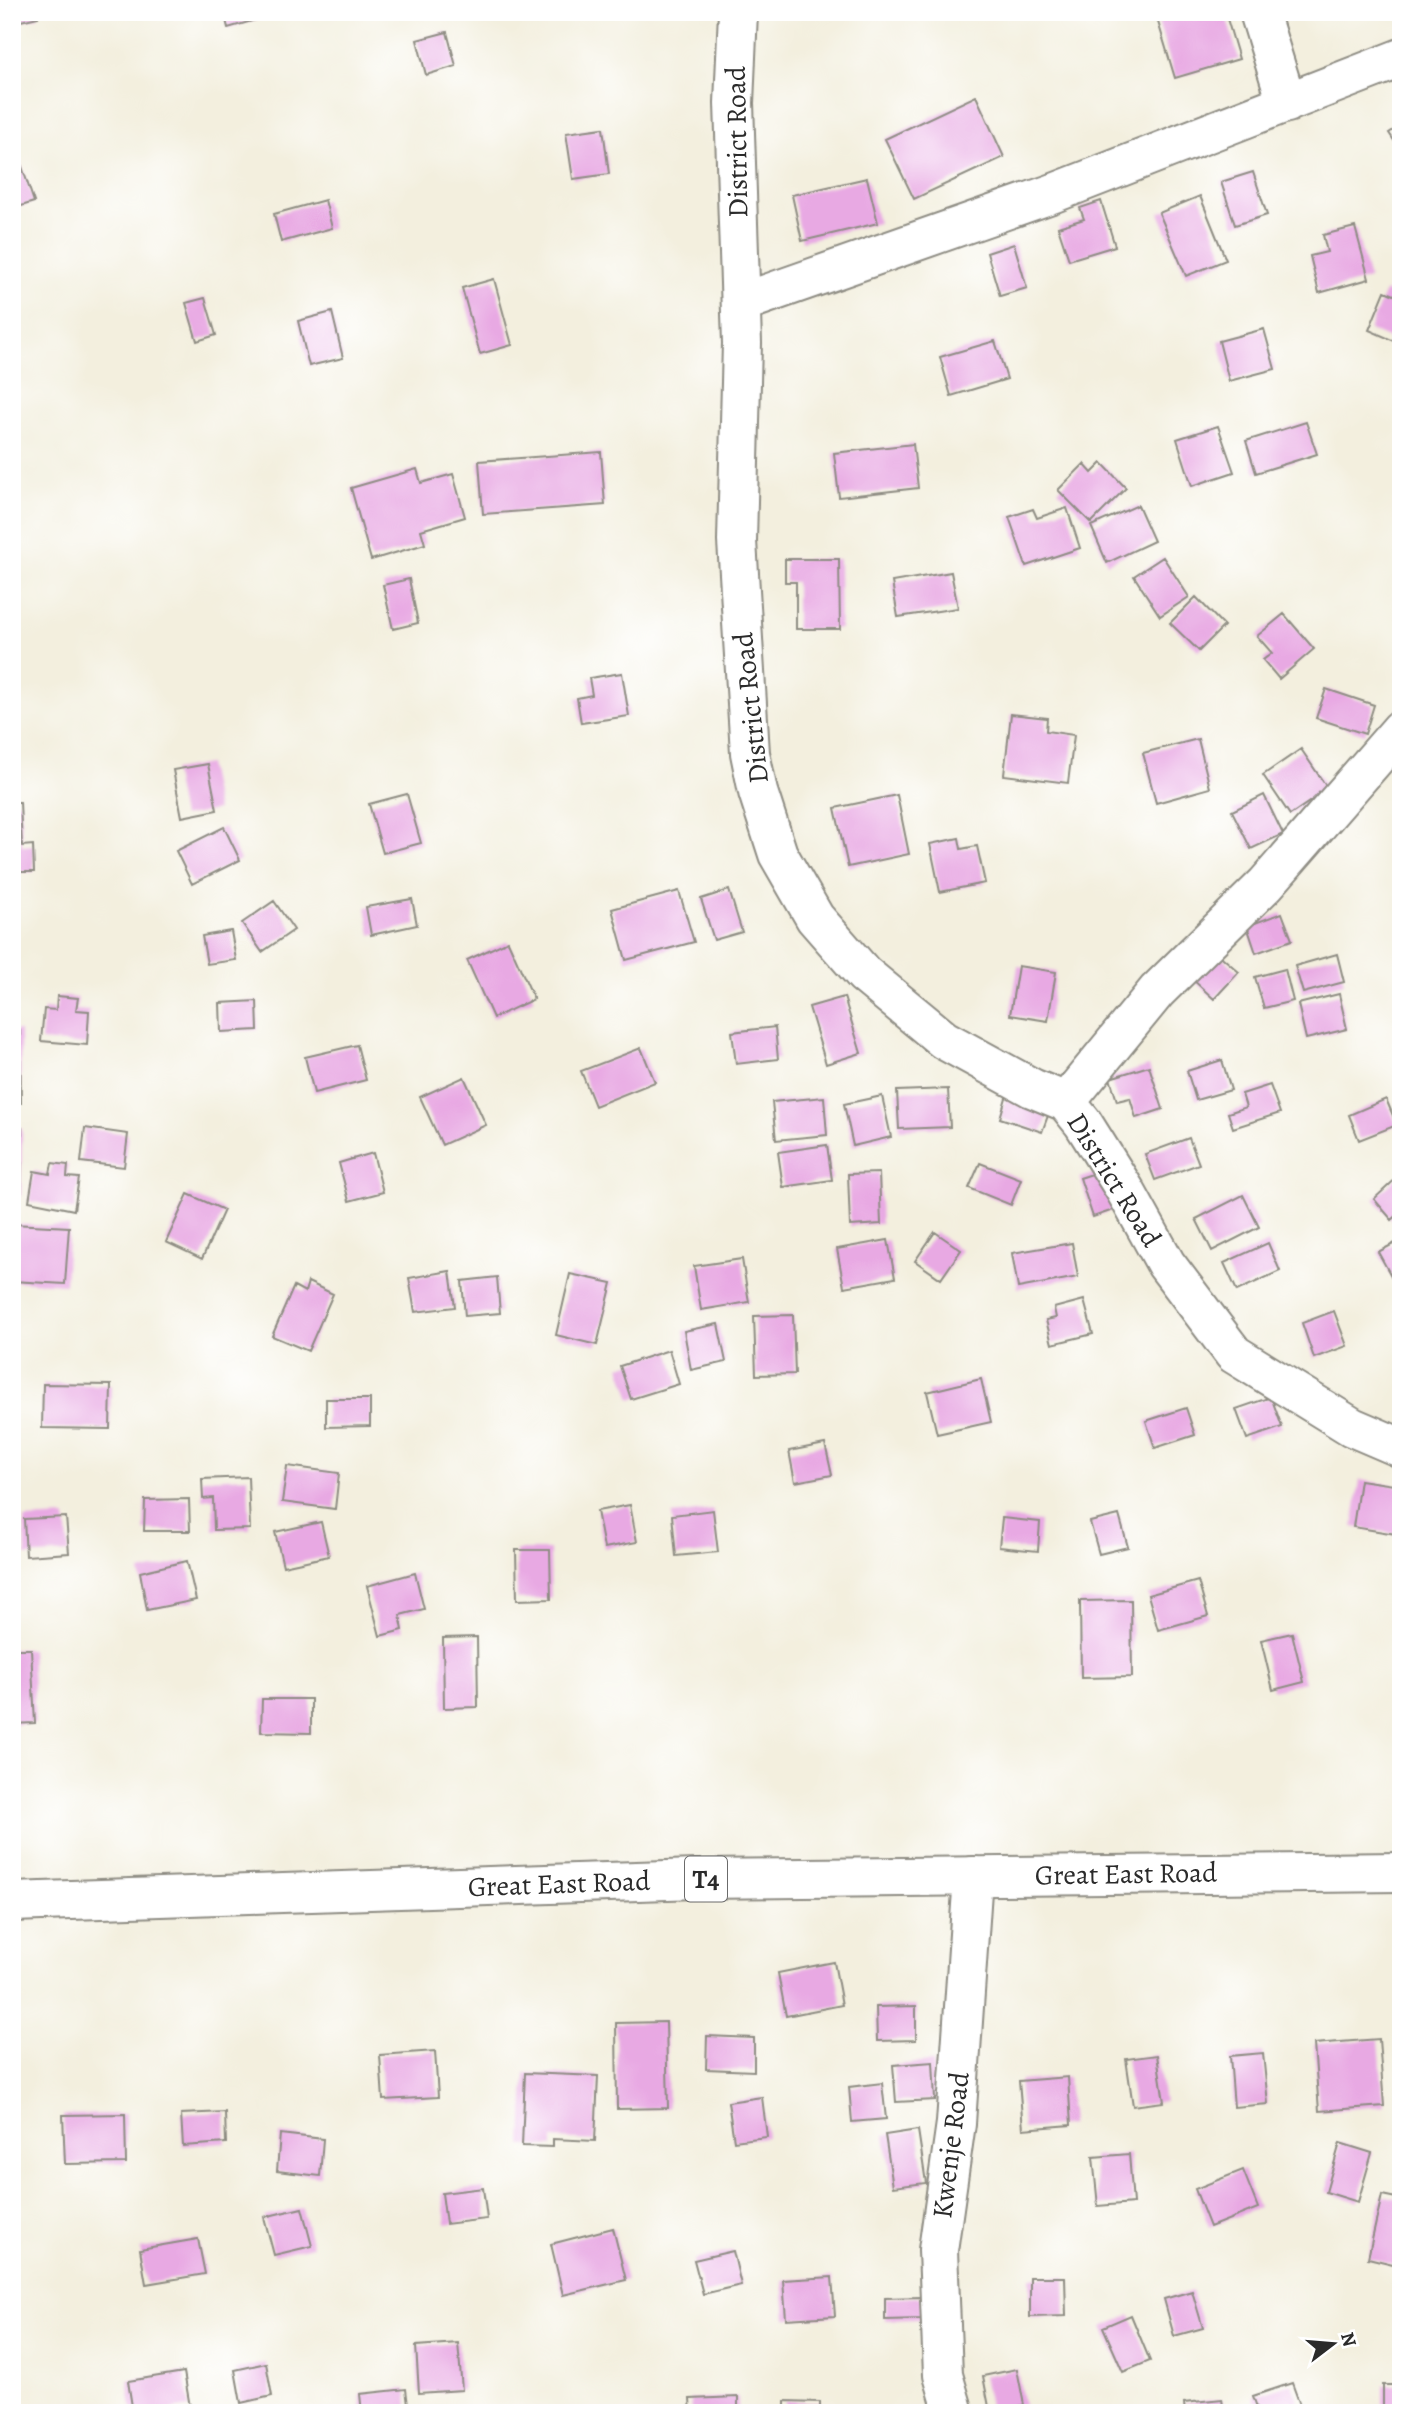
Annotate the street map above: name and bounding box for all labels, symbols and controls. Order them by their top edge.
street label: District Road [717,65,757,218]
street label: District Road [724,630,778,785]
street label: District Road [1058,1106,1171,1255]
street label: Great East Road [1035,1853,1218,1895]
road number: T4 [685,1856,727,1902]
street label: Great East Road [467,1862,652,1906]
street label: Kwenje Road [923,2069,979,2220]
north arrow [1298,2310,1368,2380]
text: N [1334,2329,1363,2350]

